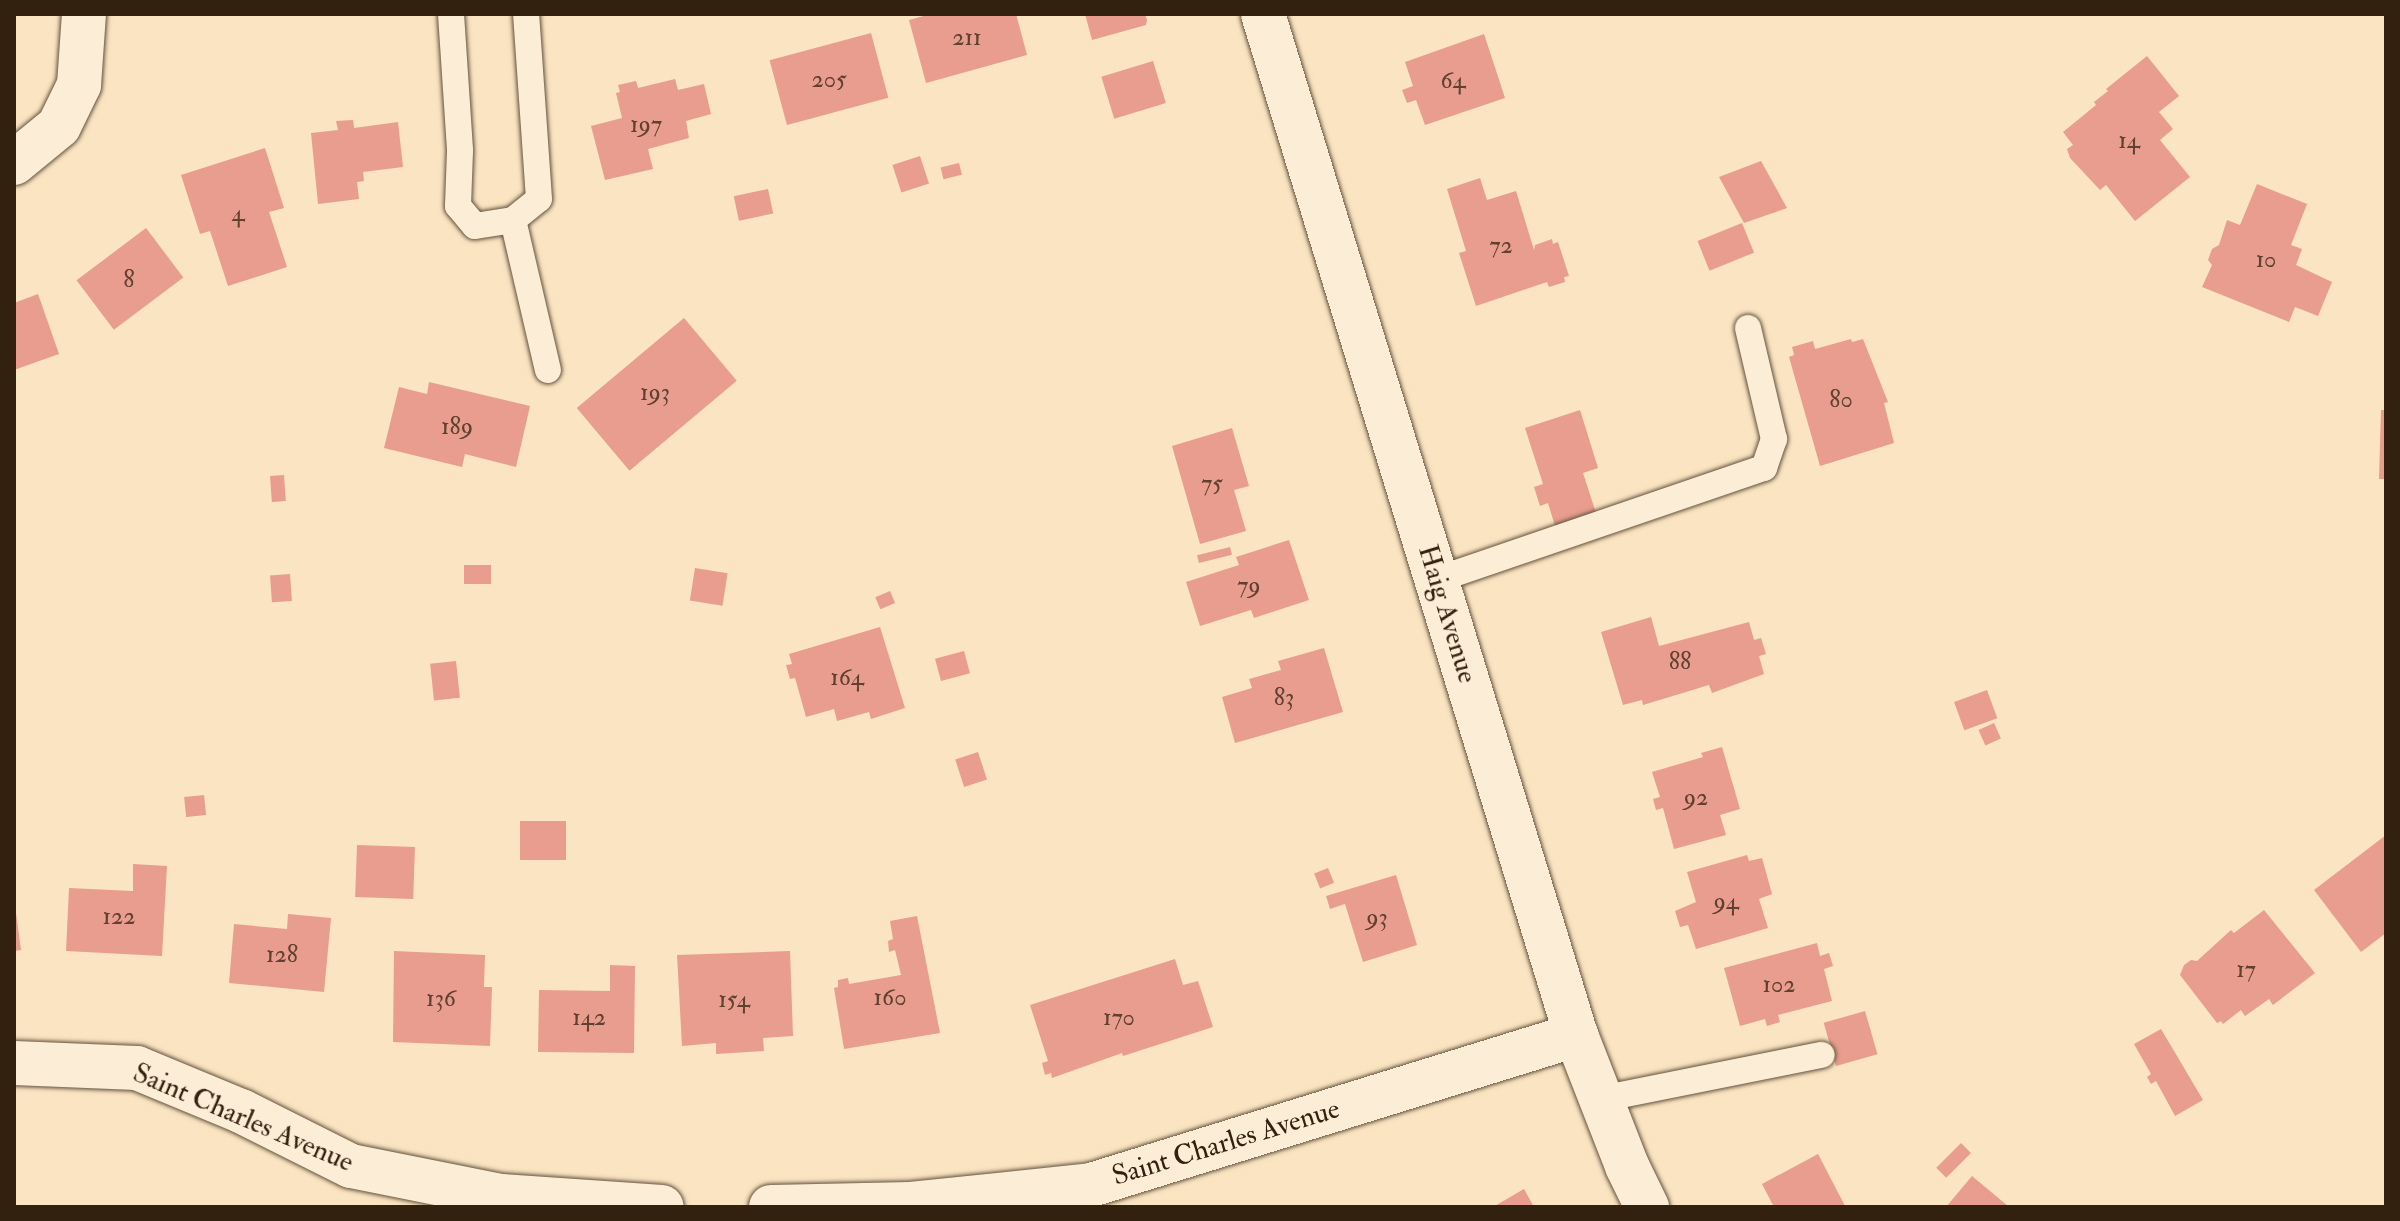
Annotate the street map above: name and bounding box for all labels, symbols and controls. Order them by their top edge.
house number: 211 [952,24,982,52]
house number: 205 [811,66,847,94]
house number: 64 [1440,67,1466,95]
house number: 197 [630,111,662,139]
house number: 14 [2118,127,2140,155]
house number: 4 [232,200,244,228]
house number: 72 [1489,232,1513,260]
house number: 10 [2256,246,2276,274]
house number: 8 [123,266,135,294]
house number: 193 [640,379,670,407]
house number: 80 [1829,386,1853,414]
house number: 189 [441,413,473,441]
house number: 75 [1201,470,1223,498]
street label: Haig Avenue [1410,541,1484,687]
house number: 79 [1237,572,1261,600]
house number: 88 [1669,648,1691,676]
house number: 164 [830,664,864,692]
house number: 83 [1274,684,1294,712]
house number: 92 [1684,784,1708,812]
house number: 94 [1713,888,1739,916]
house number: 122 [103,903,135,931]
house number: 93 [1366,904,1388,932]
house number: 128 [266,941,298,969]
house number: 17 [2236,956,2256,984]
house number: 102 [1763,971,1795,999]
house number: 160 [874,984,906,1012]
house number: 136 [426,985,456,1013]
house number: 154 [718,986,750,1014]
house number: 142 [572,1004,606,1032]
house number: 170 [1103,1004,1135,1032]
street label: Saint Charles Avenue [128,1056,358,1180]
street label: Saint Charles Avenue [1108,1092,1344,1194]

